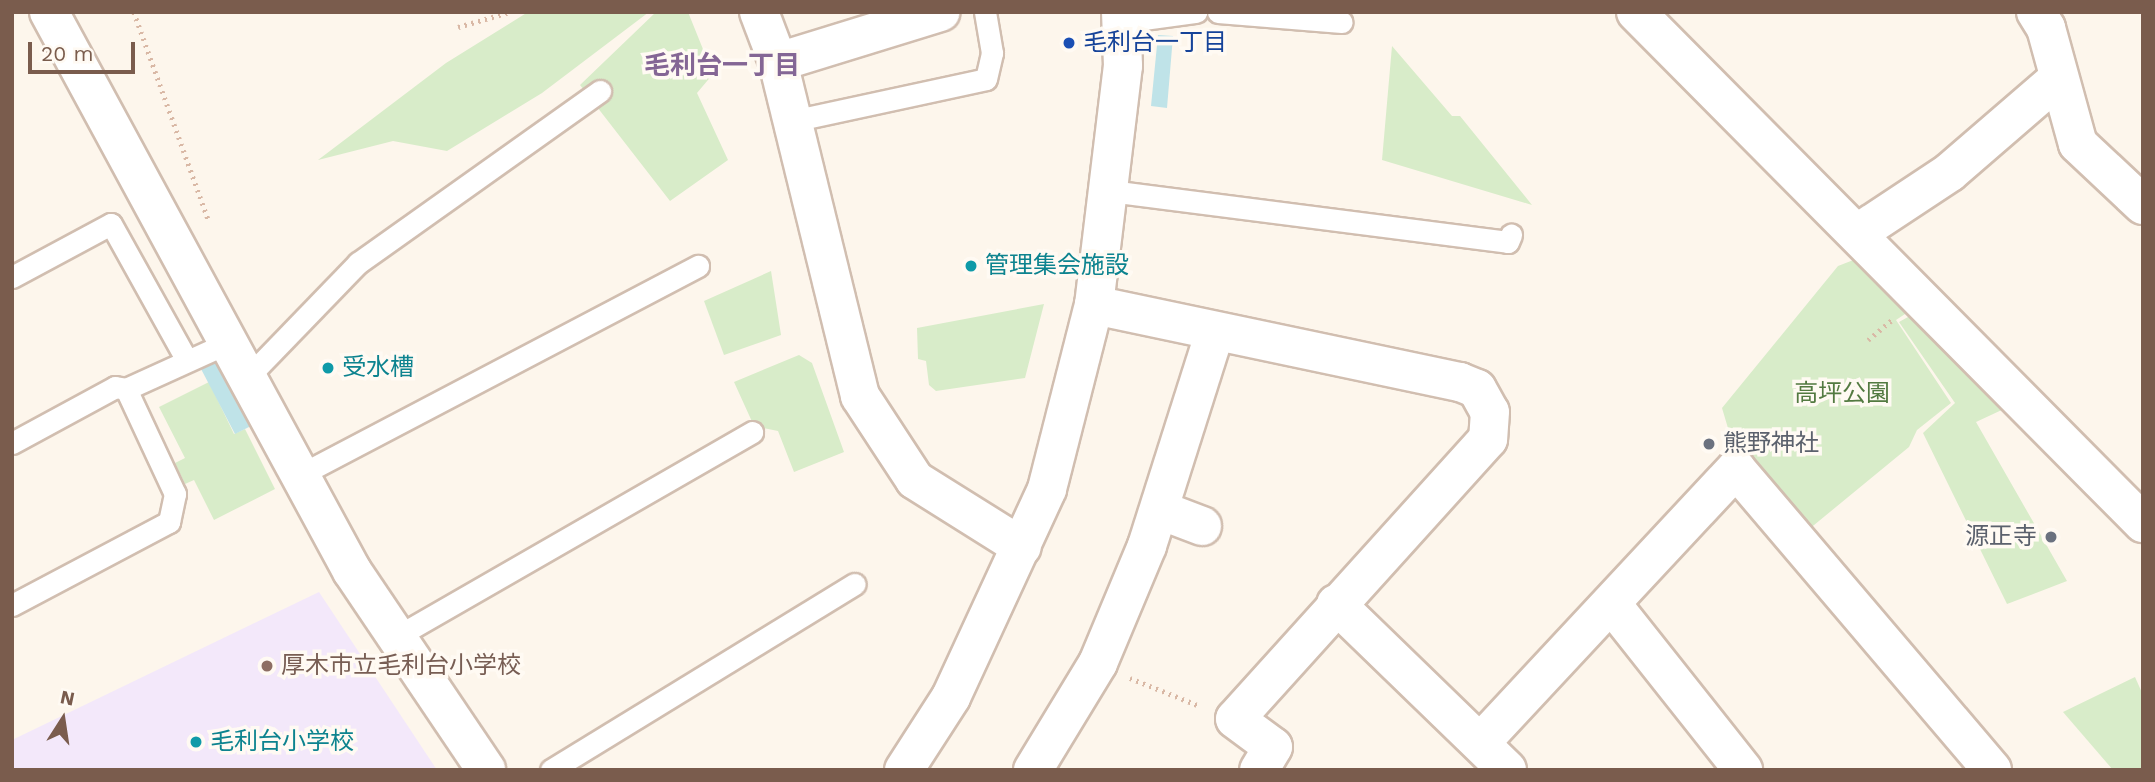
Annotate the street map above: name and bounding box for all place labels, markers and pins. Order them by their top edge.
place label: 毛利台一丁目 [1083,29,1227,57]
marker: 毛利台一丁目 [1061,35,1077,51]
place label: 管理集会施設 [985,252,1129,280]
marker: 管理集会施設 [963,258,979,274]
place label: 受水槽 [342,354,414,382]
marker: 受水槽 [320,360,336,376]
place label: 熊野神社 [1723,430,1819,458]
marker: 熊野神社 [1701,436,1717,452]
place label: 源正寺 [1965,523,2037,551]
marker: 源正寺 [2043,529,2059,545]
place label: 厚木市立毛利台小学校 [281,652,521,680]
marker: 厚木市立毛利台小学校 [259,658,275,674]
place label: 毛利台小学校 [210,728,354,756]
marker: 毛利台小学校 [188,734,204,750]

